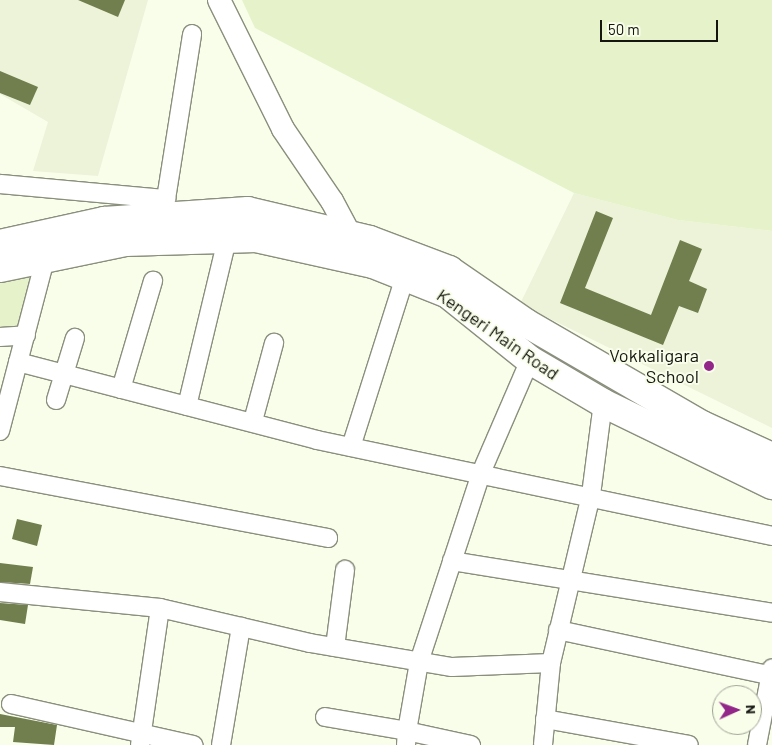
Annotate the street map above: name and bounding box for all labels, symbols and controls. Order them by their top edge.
scale bar [602,10,720,42]
text: 50 m [608,20,640,38]
street label: Kengeri Main Road [433,284,563,384]
place label: Vokkaligara School [609,345,699,388]
marker: Vokkaligara School [703,360,715,372]
north arrow [712,685,762,735]
text: N [743,705,760,714]

